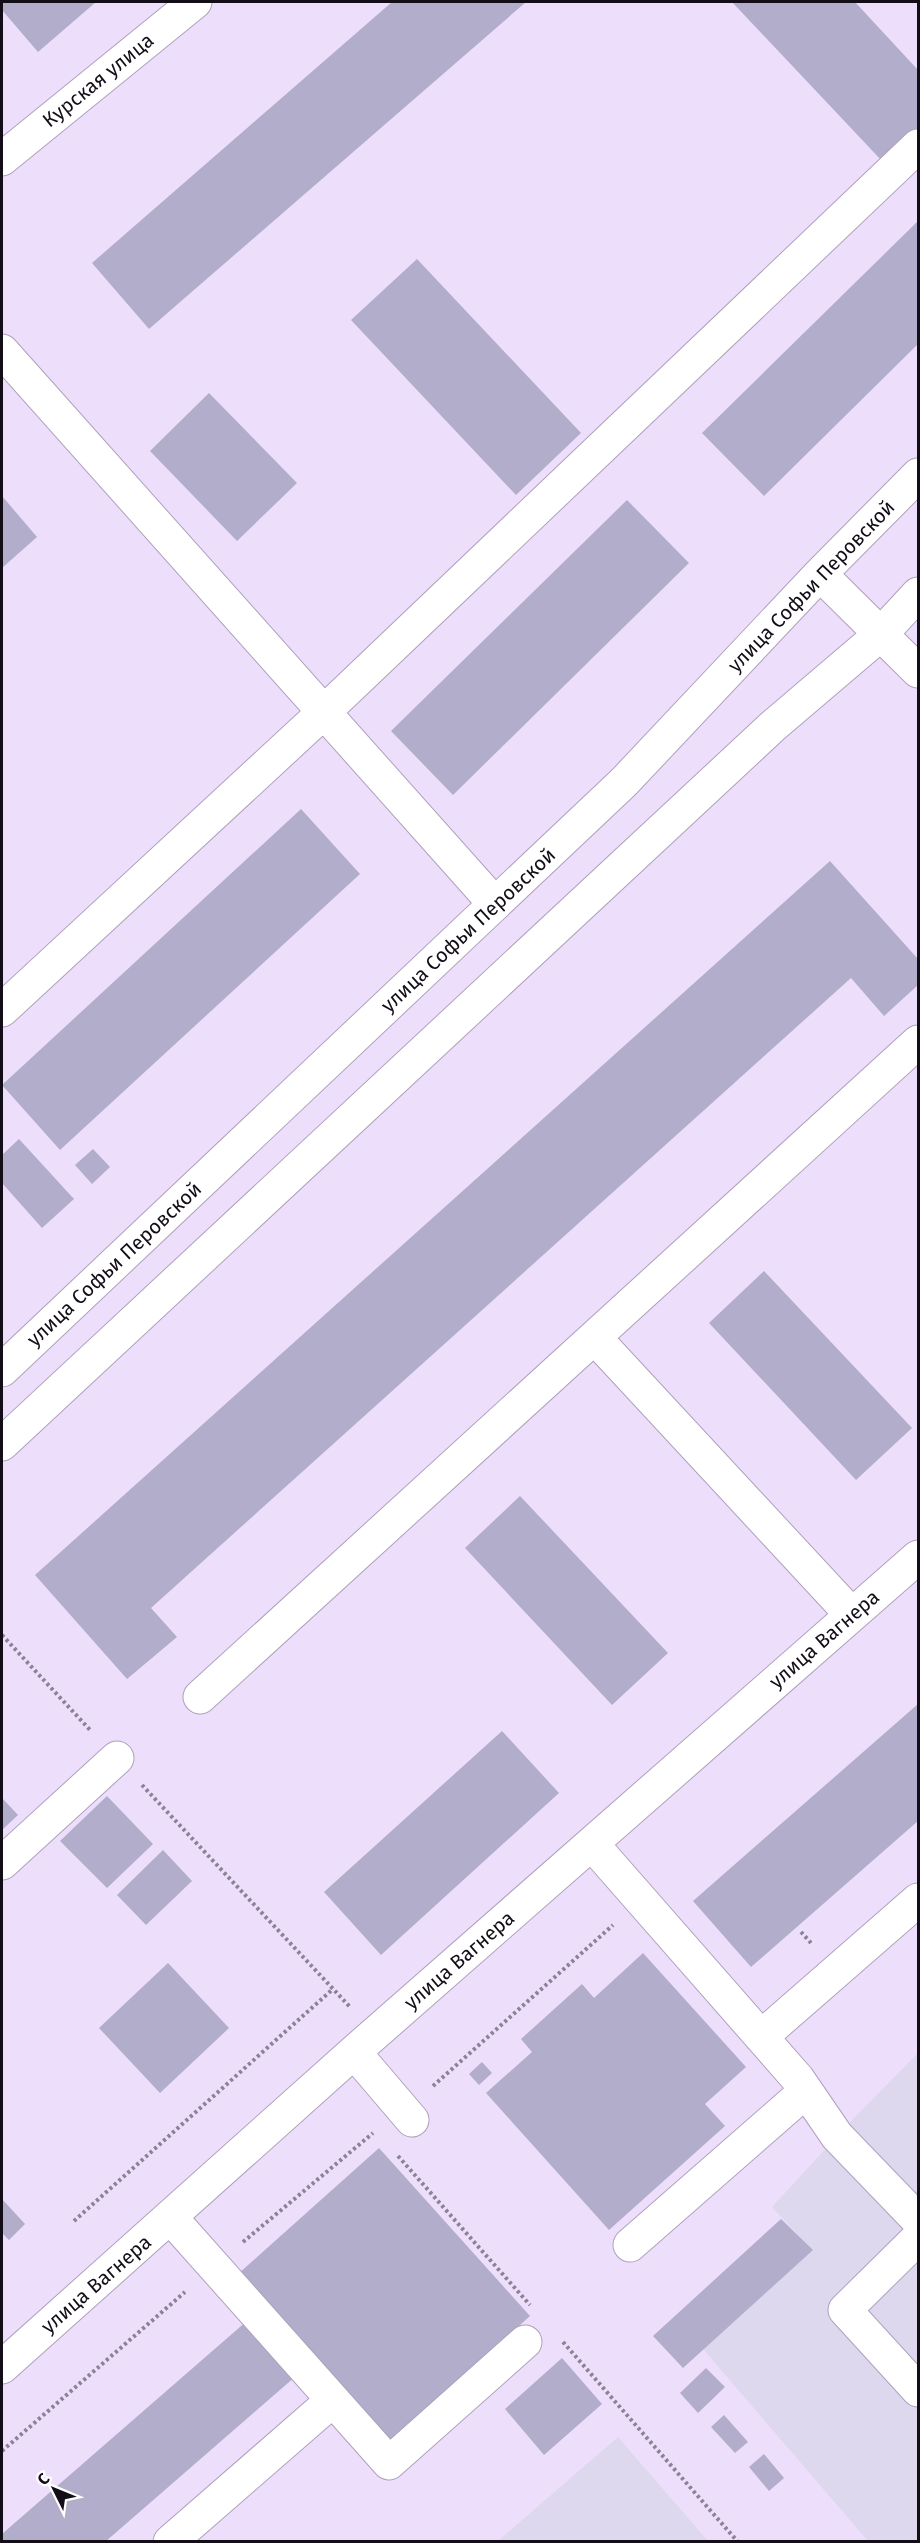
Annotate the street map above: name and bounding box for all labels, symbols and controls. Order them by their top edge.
street label: Курская улица [38,28,158,132]
street label: улица Софьи Перовской [722,495,900,677]
street label: улица Софьи Перовской [376,843,560,1017]
street label: улица Софьи Перовской [22,1177,206,1351]
street label: улица Вагнера [764,1585,884,1693]
street label: улица Вагнера [399,1906,519,2014]
street label: улица Вагнера [36,2230,156,2338]
north arrow [24,2459,84,2519]
text: С [33,2469,54,2489]

